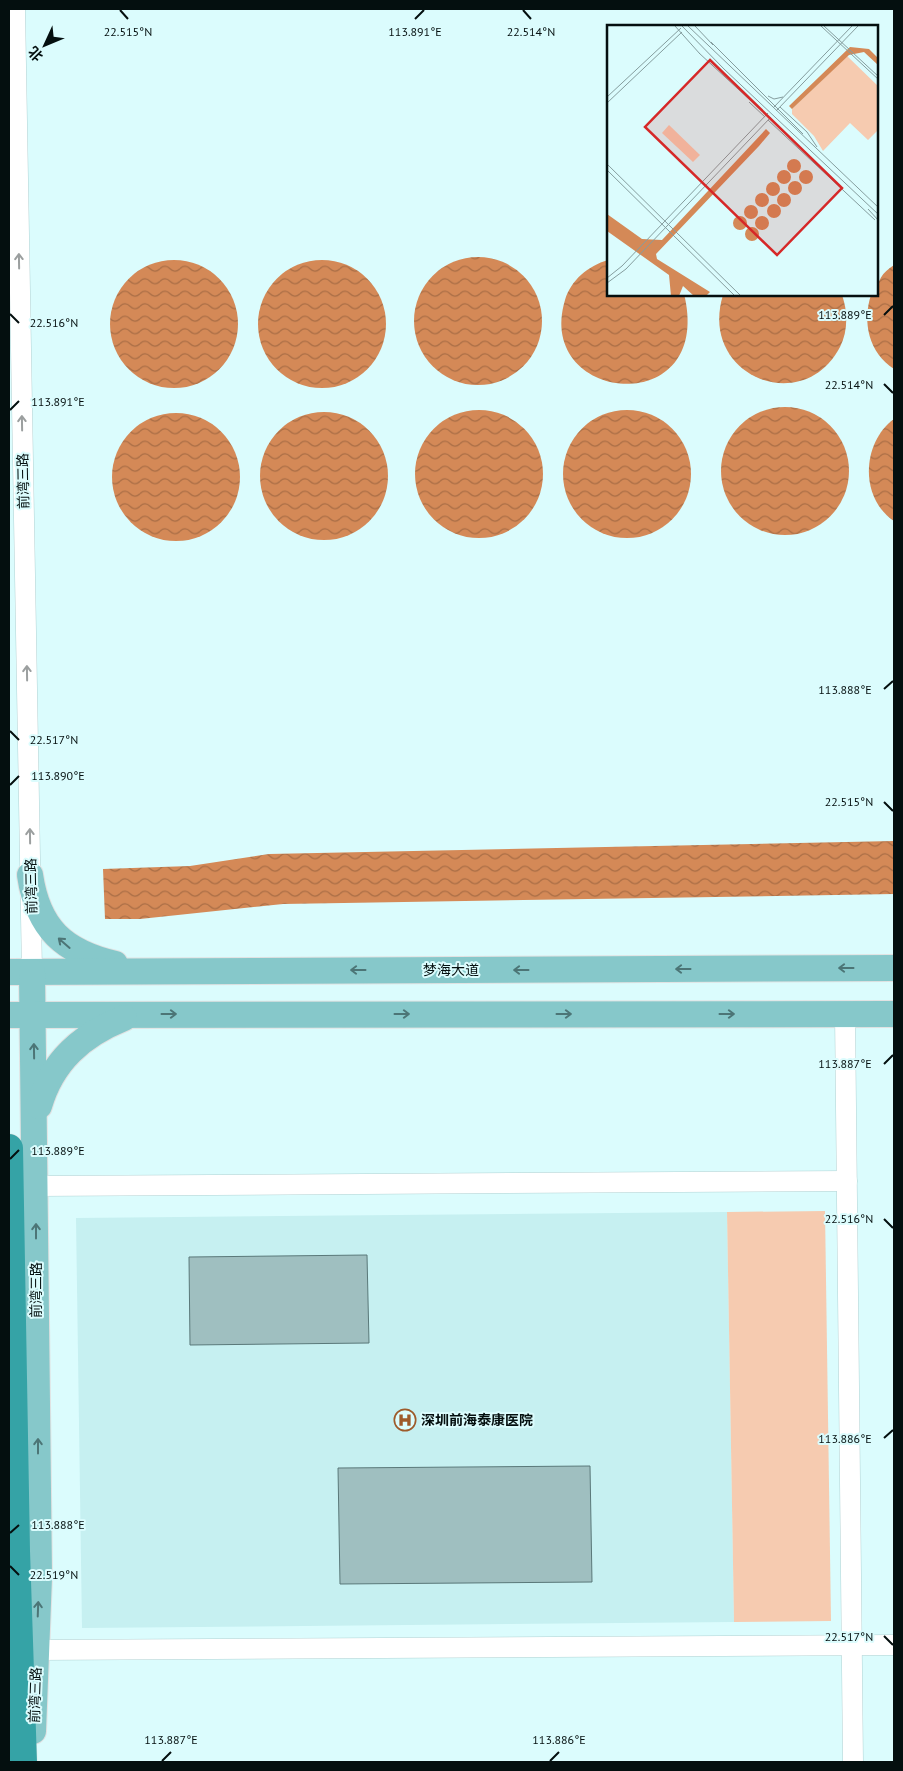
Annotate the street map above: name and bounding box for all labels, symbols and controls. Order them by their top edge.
north arrow [20,20,70,70]
text: 22.515°N [104,24,152,39]
text: 113.891°E [388,24,442,39]
text: 22.514°N [507,24,555,39]
inset map [607,25,878,296]
text: 北 [24,43,47,65]
one-way arrow [14,253,24,270]
text: 113.889°E [818,307,872,322]
text: 22.516°N [30,315,78,330]
text: 22.514°N [825,377,873,392]
text: 113.891°E [31,394,85,409]
one-way arrow [17,416,27,432]
street label: 前湾三路 [14,453,32,509]
one-way arrow [22,666,32,682]
text: 113.888°E [818,682,872,697]
text: 22.517°N [30,732,78,747]
text: 113.890°E [31,768,85,783]
text: 22.515°N [825,794,873,809]
one-way arrow [25,828,35,844]
street label: 前湾三路 [22,858,40,914]
one-way arrow [58,937,71,948]
street label: 梦海大道 [423,961,479,979]
one-way arrow [838,963,854,973]
one-way arrow [675,964,692,974]
one-way arrow [350,965,366,975]
one-way arrow [513,965,529,975]
one-way arrow [161,1009,177,1019]
one-way arrow [394,1009,410,1019]
one-way arrow [556,1009,572,1019]
one-way arrow [718,1009,735,1019]
one-way arrow [29,1043,39,1060]
text: 113.887°E [818,1056,872,1071]
text: 113.889°E [31,1143,85,1158]
text: 22.516°N [825,1211,873,1226]
one-way arrow [31,1223,41,1240]
street label: 前湾三路 [27,1262,45,1318]
hospital icon: 深圳前海泰康医院 [393,1408,417,1432]
place label: 深圳前海泰康医院 [421,1411,533,1429]
text: 113.886°E [818,1431,872,1446]
one-way arrow [33,1438,43,1454]
text: 113.888°E [31,1517,85,1532]
text: 22.519°N [30,1567,78,1582]
one-way arrow [33,1601,42,1617]
text: 22.517°N [825,1629,873,1644]
street label: 前湾三路 [25,1667,45,1723]
text: 113.887°E [144,1732,198,1747]
text: 113.886°E [532,1732,586,1747]

